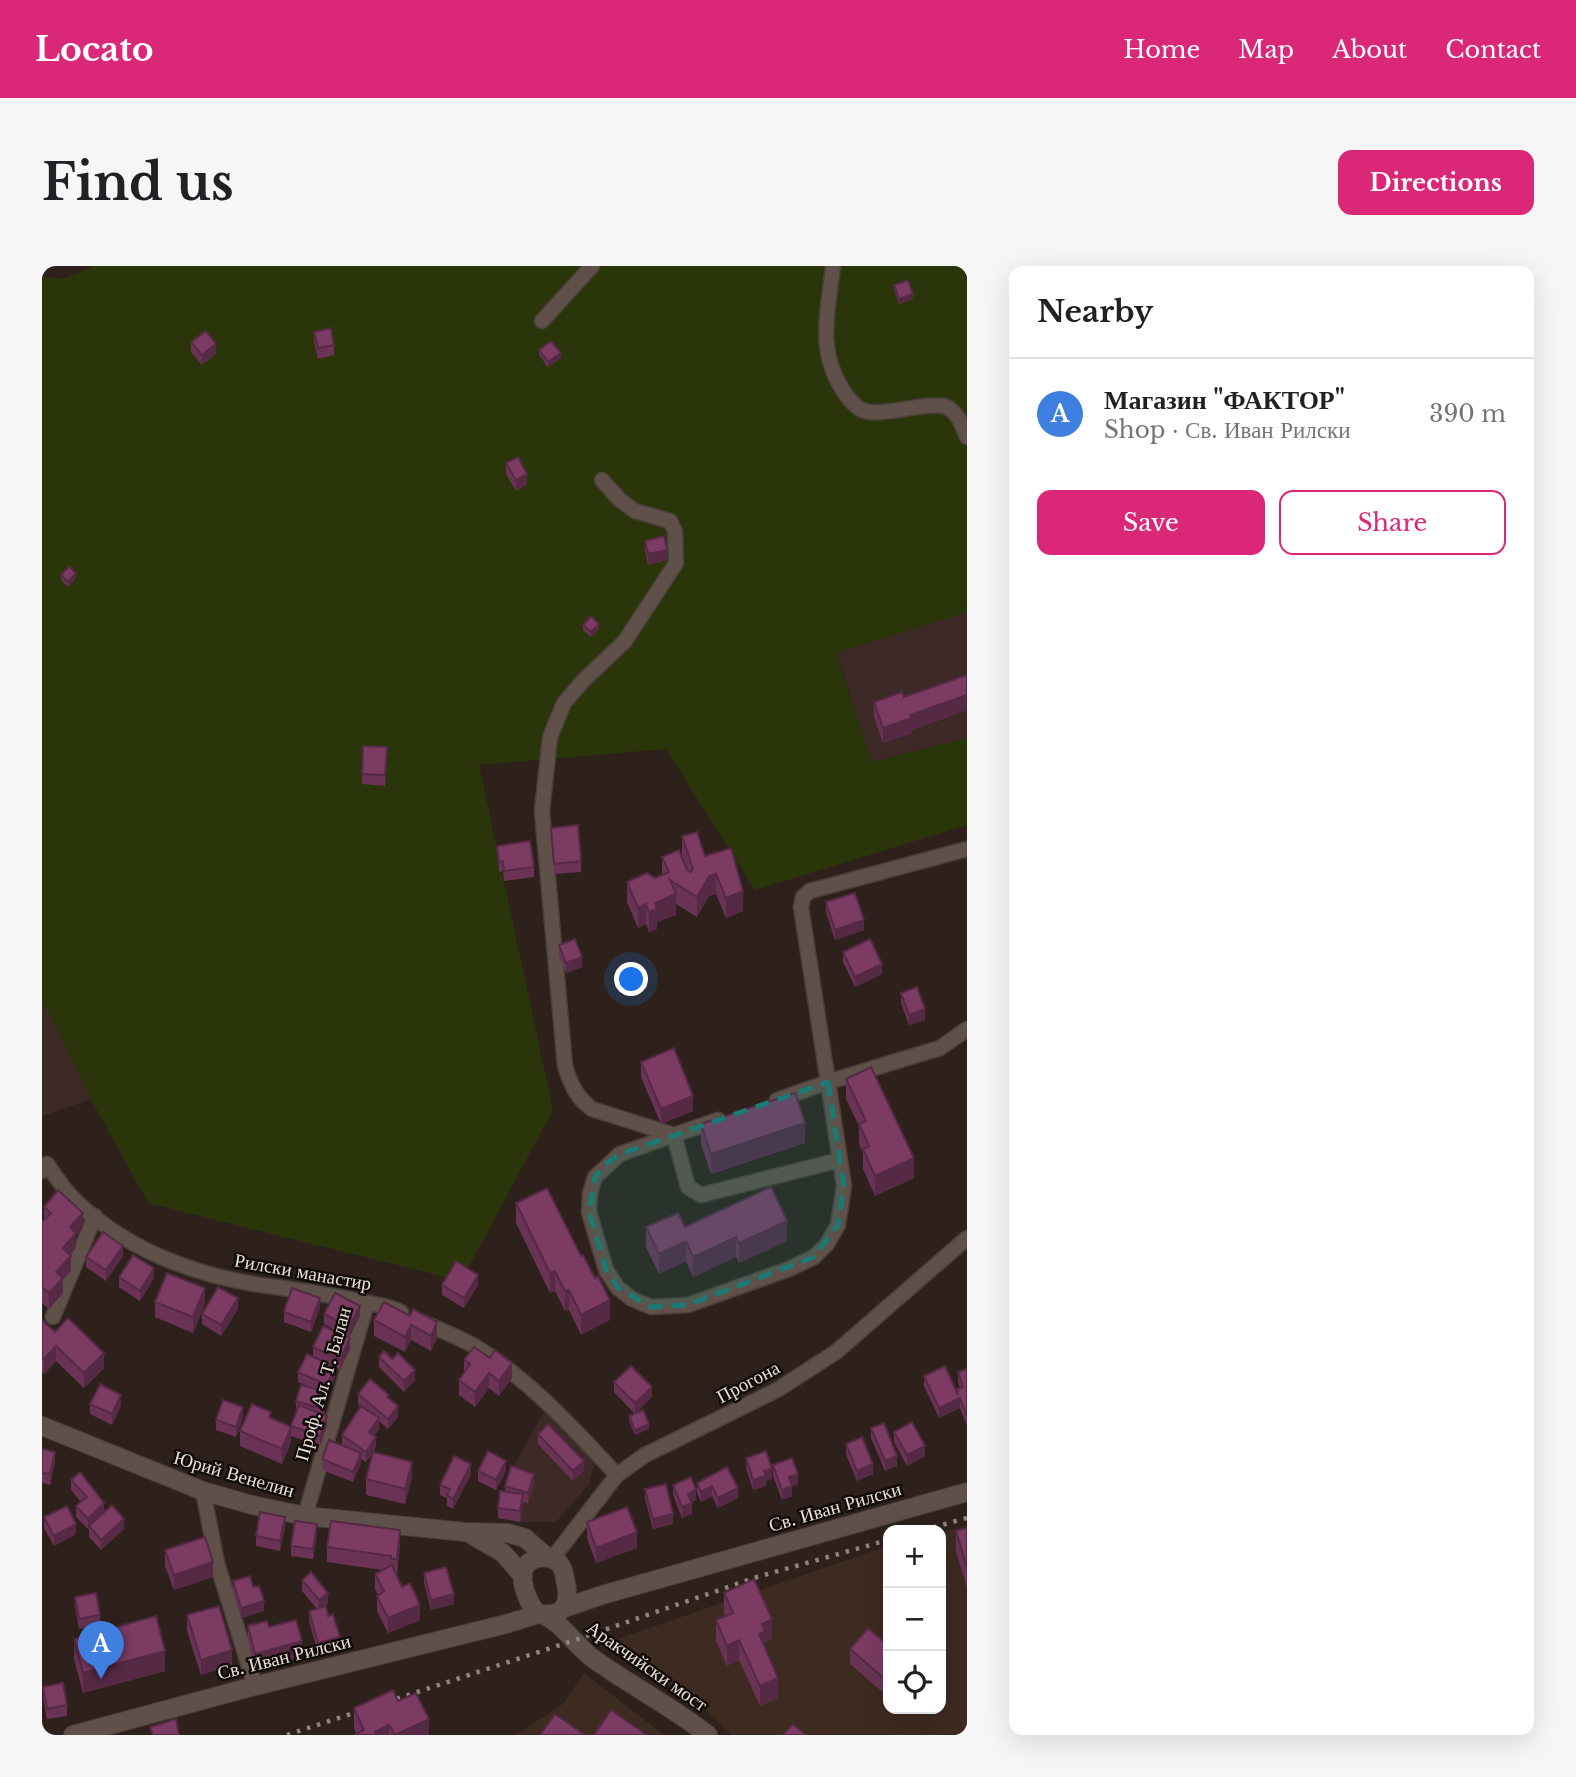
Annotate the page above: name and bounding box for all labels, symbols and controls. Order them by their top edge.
text: Locato [35,29,154,70]
text: Home [1124,35,1200,64]
text: Map [1238,35,1294,64]
text: About [1332,35,1407,64]
text: Contact [1445,35,1541,64]
button: Directions [1338,150,1534,215]
text: Find us [42,152,234,213]
text: Nearby [1037,293,1153,330]
text: Магазин "ФАКТОР" [1104,384,1345,416]
text: A [1051,400,1069,428]
text: 390 m [1429,400,1506,428]
text: Shop · Св. Иван Рилски [1104,416,1351,444]
button: Save [1037,490,1265,555]
button: Share [1279,490,1506,555]
your location [614,962,648,996]
street label: Рилски манастир [233,1249,373,1295]
street label: Проф. Ал. Т. Балан [290,1304,356,1464]
street label: Прогона [713,1356,784,1408]
street label: Юрий Венелин [171,1446,297,1502]
street label: Св. Иван Рилски [766,1477,904,1537]
map controls [883,1525,946,1714]
button: + [883,1525,946,1588]
button: − [883,1588,946,1651]
street label: Аракчийски мост [582,1616,712,1717]
pin: A [78,1621,124,1679]
street label: Св. Иван Рилски [215,1629,353,1685]
button: locate [883,1651,946,1714]

